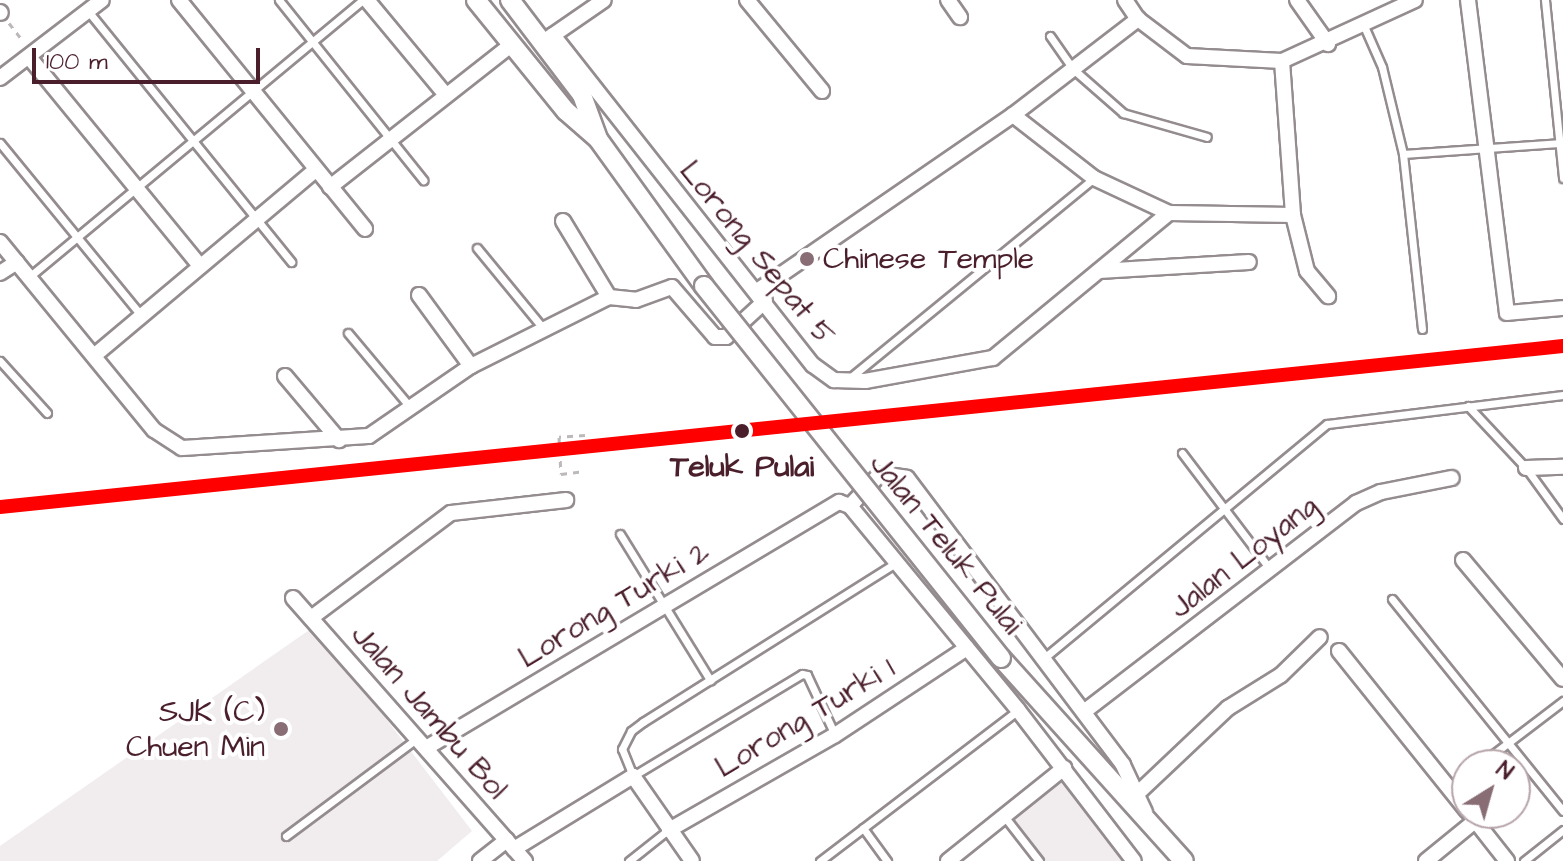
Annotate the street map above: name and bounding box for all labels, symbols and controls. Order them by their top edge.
scale bar [36,32,264,82]
text: 100 m [46,45,108,79]
street label: Lorong Sepat 5 [672,154,842,352]
place label: Chinese Temple [823,241,1034,277]
marker: Chinese Temple [798,250,816,268]
marker: Teluk Pulai [728,417,756,445]
street label: Jalan Teluk Pulai [862,446,1030,642]
place label: Teluk Pulai [670,449,814,485]
street label: Jalan Loyang [1163,488,1325,626]
street label: Lorong Turki 2 [512,534,716,676]
street label: Jalan Jambu Bol [343,617,515,807]
street label: Lorong Turki 1 [709,650,901,786]
place label: SJK (C) Chuen Min [126,694,265,764]
marker: SJK (C) Chuen Min [272,720,290,738]
north arrow [1451,749,1531,829]
text: N [1490,754,1519,788]

